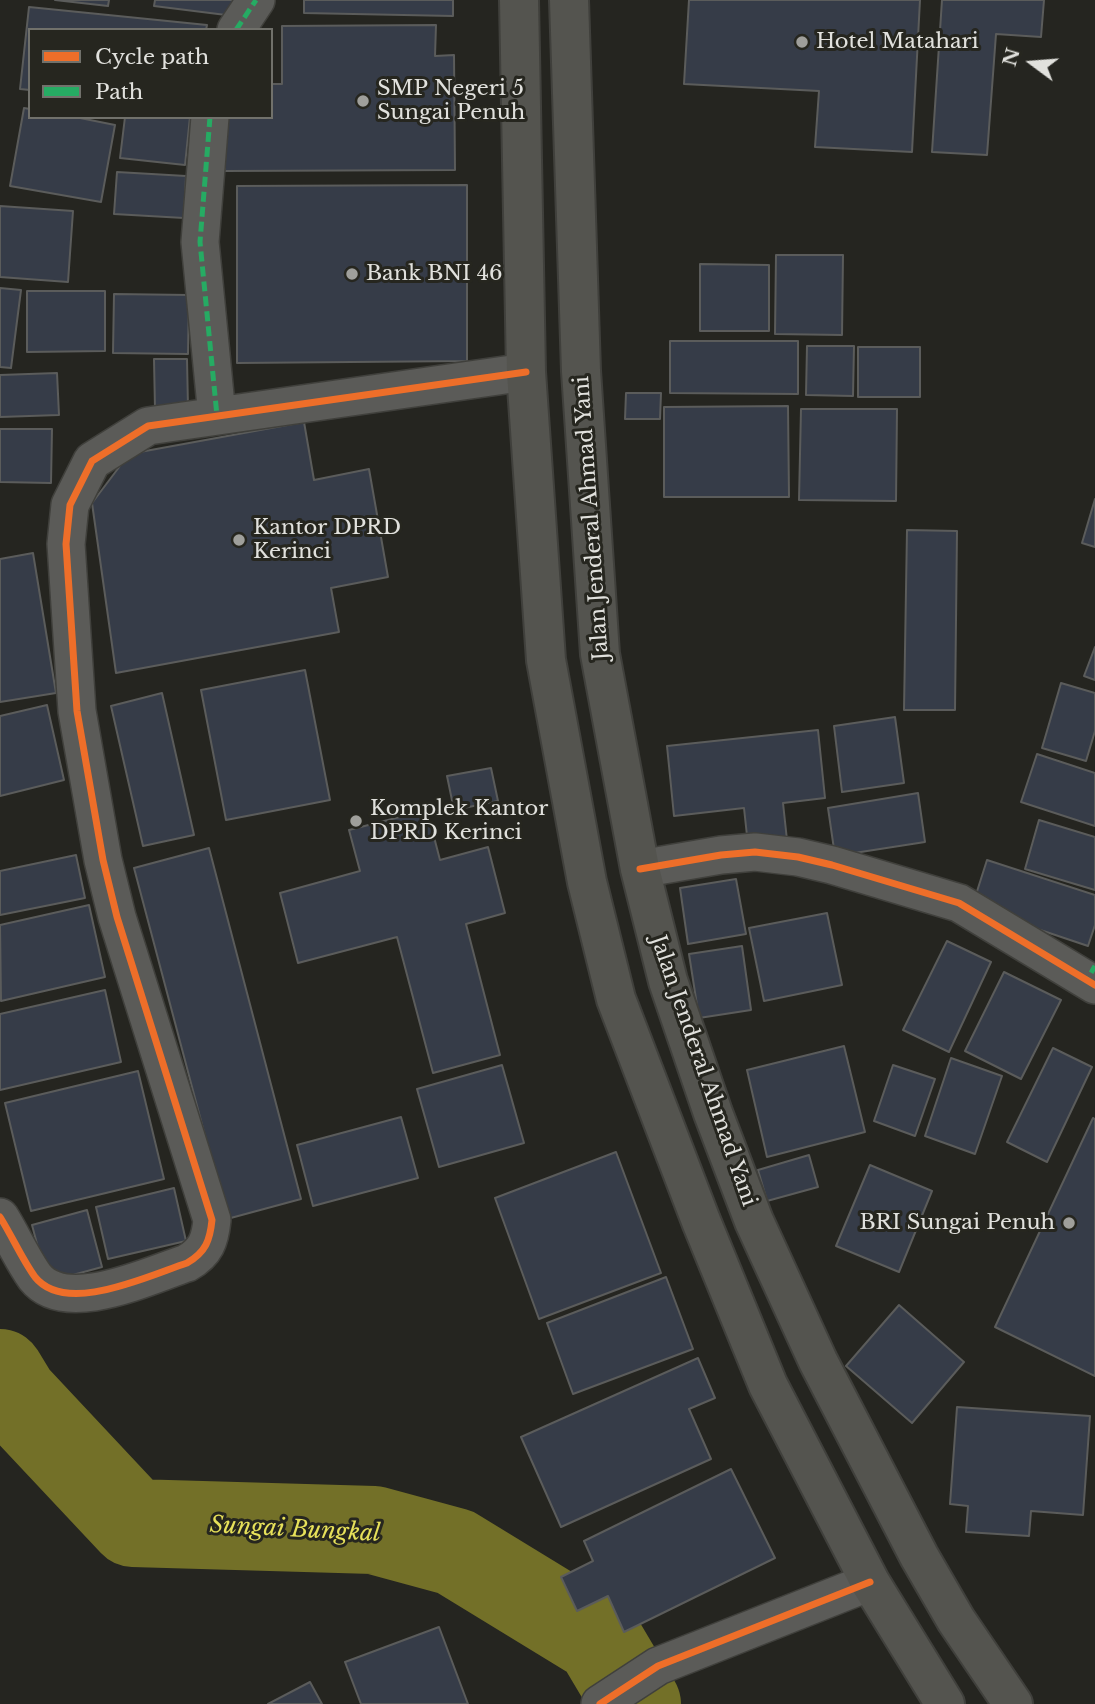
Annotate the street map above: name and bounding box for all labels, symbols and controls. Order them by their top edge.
legend [28,28,273,119]
north arrow [997,28,1067,98]
place label: Hotel Matahari [816,29,979,55]
marker: Hotel Matahari [794,34,810,50]
text: Cycle path [95,44,209,70]
text: N [998,45,1025,69]
place label: SMP Negeri 5 Sungai Penuh [377,76,525,126]
text: Path [95,79,143,105]
marker: SMP Negeri 5 Sungai Penuh [355,93,371,109]
place label: Bank BNI 46 [366,261,503,287]
marker: Bank BNI 46 [344,266,360,282]
street label: Jalan Jenderal Ahmad Yani [569,375,615,661]
place label: Kantor DPRD Kerinci [253,515,401,565]
marker: Kantor DPRD Kerinci [231,532,247,548]
place label: Komplek Kantor DPRD Kerinci [370,796,548,846]
marker: Komplek Kantor DPRD Kerinci [348,813,364,829]
street label: Jalan Jenderal Ahmad Yani [645,932,761,1210]
place label: BRI Sungai Penuh [859,1210,1055,1236]
marker: BRI Sungai Penuh [1061,1215,1077,1231]
water label: Sungai Bungkal [209,1512,381,1548]

